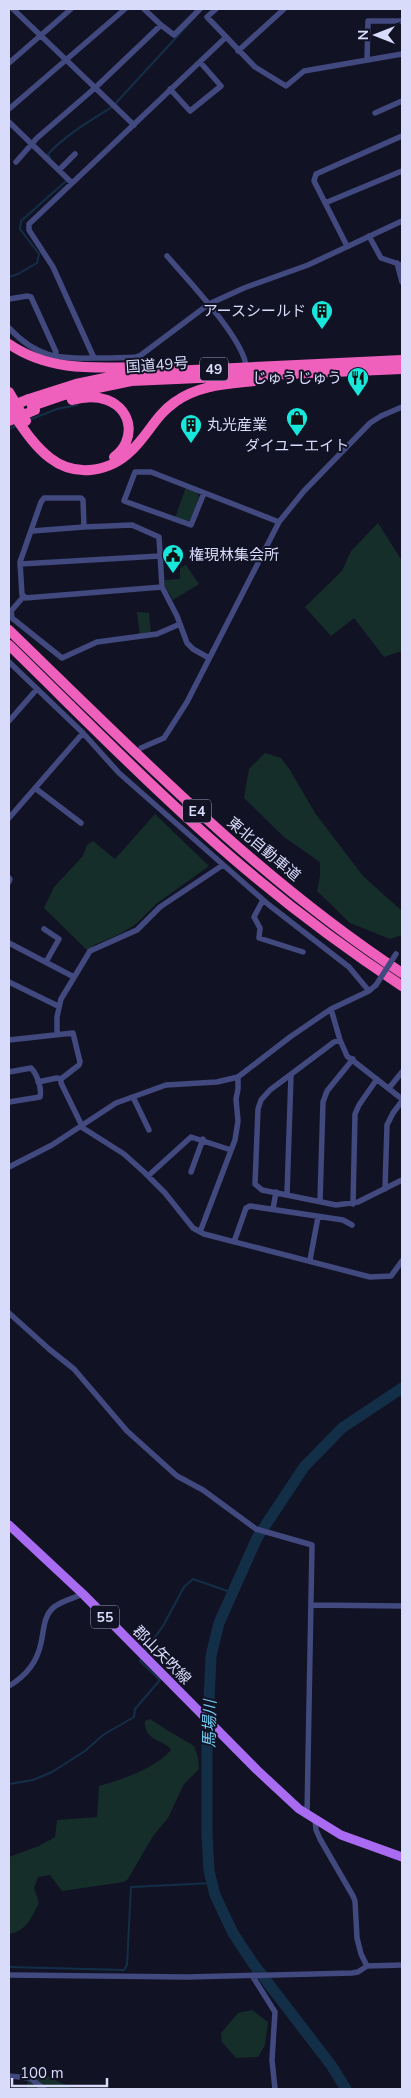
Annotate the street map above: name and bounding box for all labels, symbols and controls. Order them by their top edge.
north arrow [351,10,401,60]
text: N [354,30,373,40]
building icon: アースシールド [310,299,334,330]
place label: アースシールド [203,301,306,321]
street label: 国道49号 [125,353,189,377]
road number: 49 [200,358,228,380]
restaurant icon: じゅうじゅう [346,366,370,397]
place label: じゅうじゅう [252,368,342,388]
shop icon: ダイユーエイト [285,406,309,437]
building icon: 丸光産業 [179,413,203,444]
place label: 丸光産業 [207,415,267,435]
place label: ダイユーエイト [245,436,349,456]
public building icon: 権現林集会所 [161,543,185,574]
place label: 権現林集会所 [189,545,279,565]
road number: E4 [183,799,211,822]
street label: 東北自動車道 [223,812,305,886]
road number: 55 [91,1605,119,1628]
street label: 郡山矢吹線 [128,1621,196,1689]
water label: 馬場川 [199,1698,221,1748]
scale bar [12,2056,108,2088]
text: 100 m [20,2063,64,2083]

